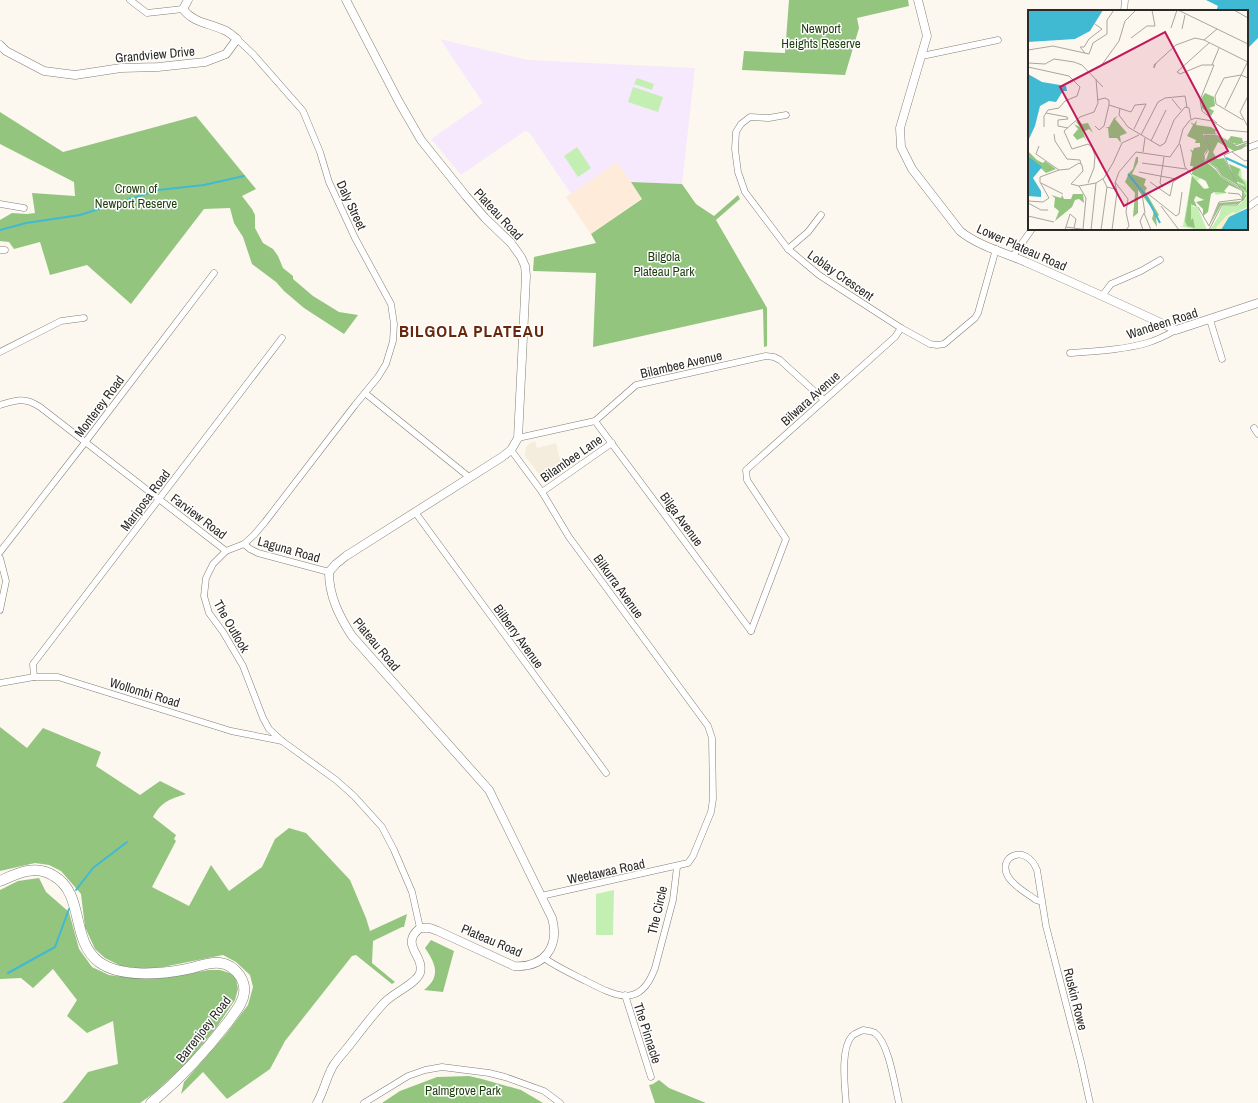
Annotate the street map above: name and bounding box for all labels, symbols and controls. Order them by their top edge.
inset map [1028,10,1248,230]
park label: Newport Heights Reserve [781,20,861,52]
street label: Grandview Drive [114,43,196,66]
street label: Daly Street [333,178,370,233]
park label: Crown of Newport Reserve [95,180,177,212]
street label: Plateau Road [470,185,527,244]
street label: Lower Plateau Road [974,220,1069,275]
street label: Loblay Crescent [804,246,877,304]
park label: Bilgola Plateau Park [633,248,695,280]
street label: Wandeen Road [1124,304,1200,343]
district label: BILGOLA PLATEAU [399,319,545,342]
street label: Bilambee Avenue [639,347,724,382]
street label: Bilwara Avenue [777,367,844,429]
street label: Monterey Road [71,372,128,441]
street label: Bilambee Lane [537,431,606,486]
street label: Mariposa Road [117,466,174,535]
street label: Bilga Avenue [656,489,707,550]
street label: Farview Road [167,490,230,543]
street label: Laguna Road [256,532,322,566]
street label: Bilkurra Avenue [590,551,648,622]
street label: The Outlook [210,597,254,656]
street label: Bilberry Avenue [490,601,548,672]
street label: Plateau Road [349,614,404,675]
street label: Wollombi Road [108,674,182,711]
street label: Weetawaa Road [566,855,646,888]
street label: The Circle [644,884,671,936]
street label: Plateau Road [459,920,525,961]
street label: Ruskin Rowe [1060,966,1091,1032]
street label: Barrenjoey Road [172,993,235,1066]
street label: The Pinnacle [630,1001,665,1066]
park label: Palmgrove Park [425,1082,502,1099]

